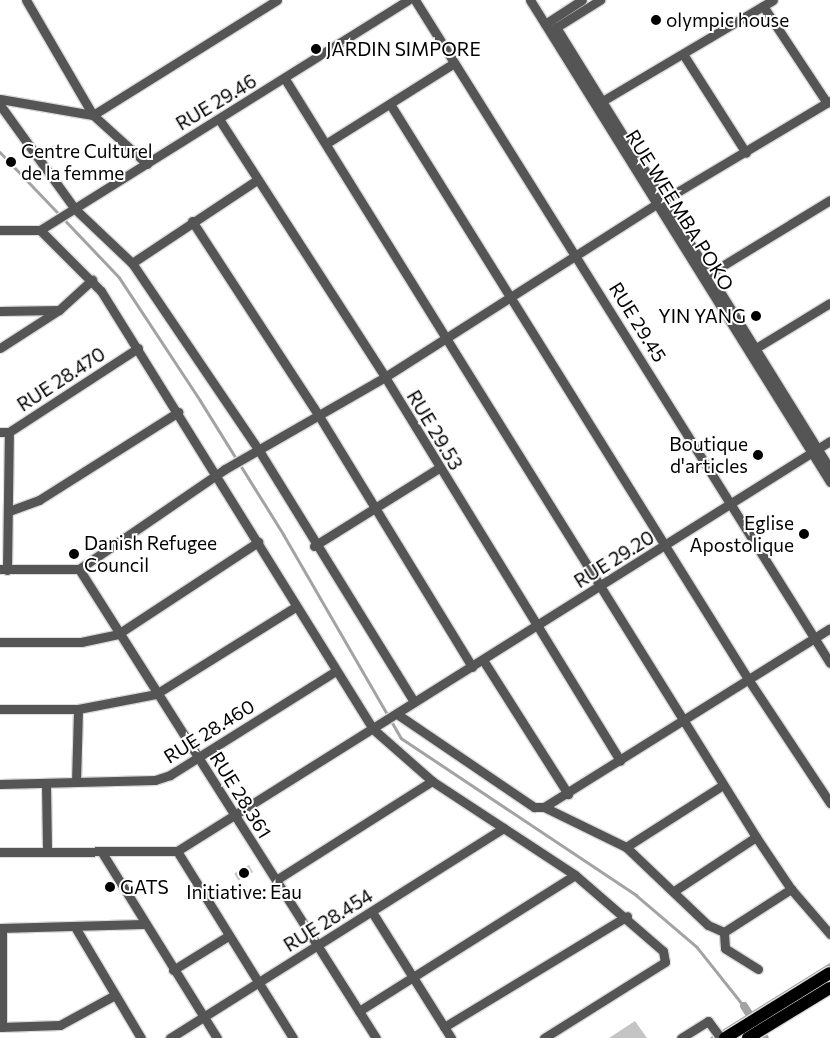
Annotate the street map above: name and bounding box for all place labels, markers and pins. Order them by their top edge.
place label: olympic house [666,9,789,31]
marker: olympic house [650,14,662,26]
place label: JARDIN SIMPORE [326,38,481,60]
marker: JARDIN SIMPORE [310,43,322,55]
place label: Centre Culturel de la femme [21,140,153,184]
marker: Centre Culturel de la femme [5,156,17,168]
place label: YIN YANG [658,305,746,327]
marker: YIN YANG [750,310,762,322]
place label: Boutique d'articles [669,433,748,477]
marker: Boutique d'articles [752,449,764,461]
place label: Eglise Apostolique [689,512,794,556]
marker: Eglise Apostolique [798,528,810,540]
place label: Danish Refugee Council [84,532,217,576]
marker: Danish Refugee Council [68,548,80,560]
marker: Initiative: Eau [238,867,250,879]
place label: GATS [120,876,169,898]
marker: GATS [104,881,116,893]
place label: Initiative: Eau [186,881,302,903]

